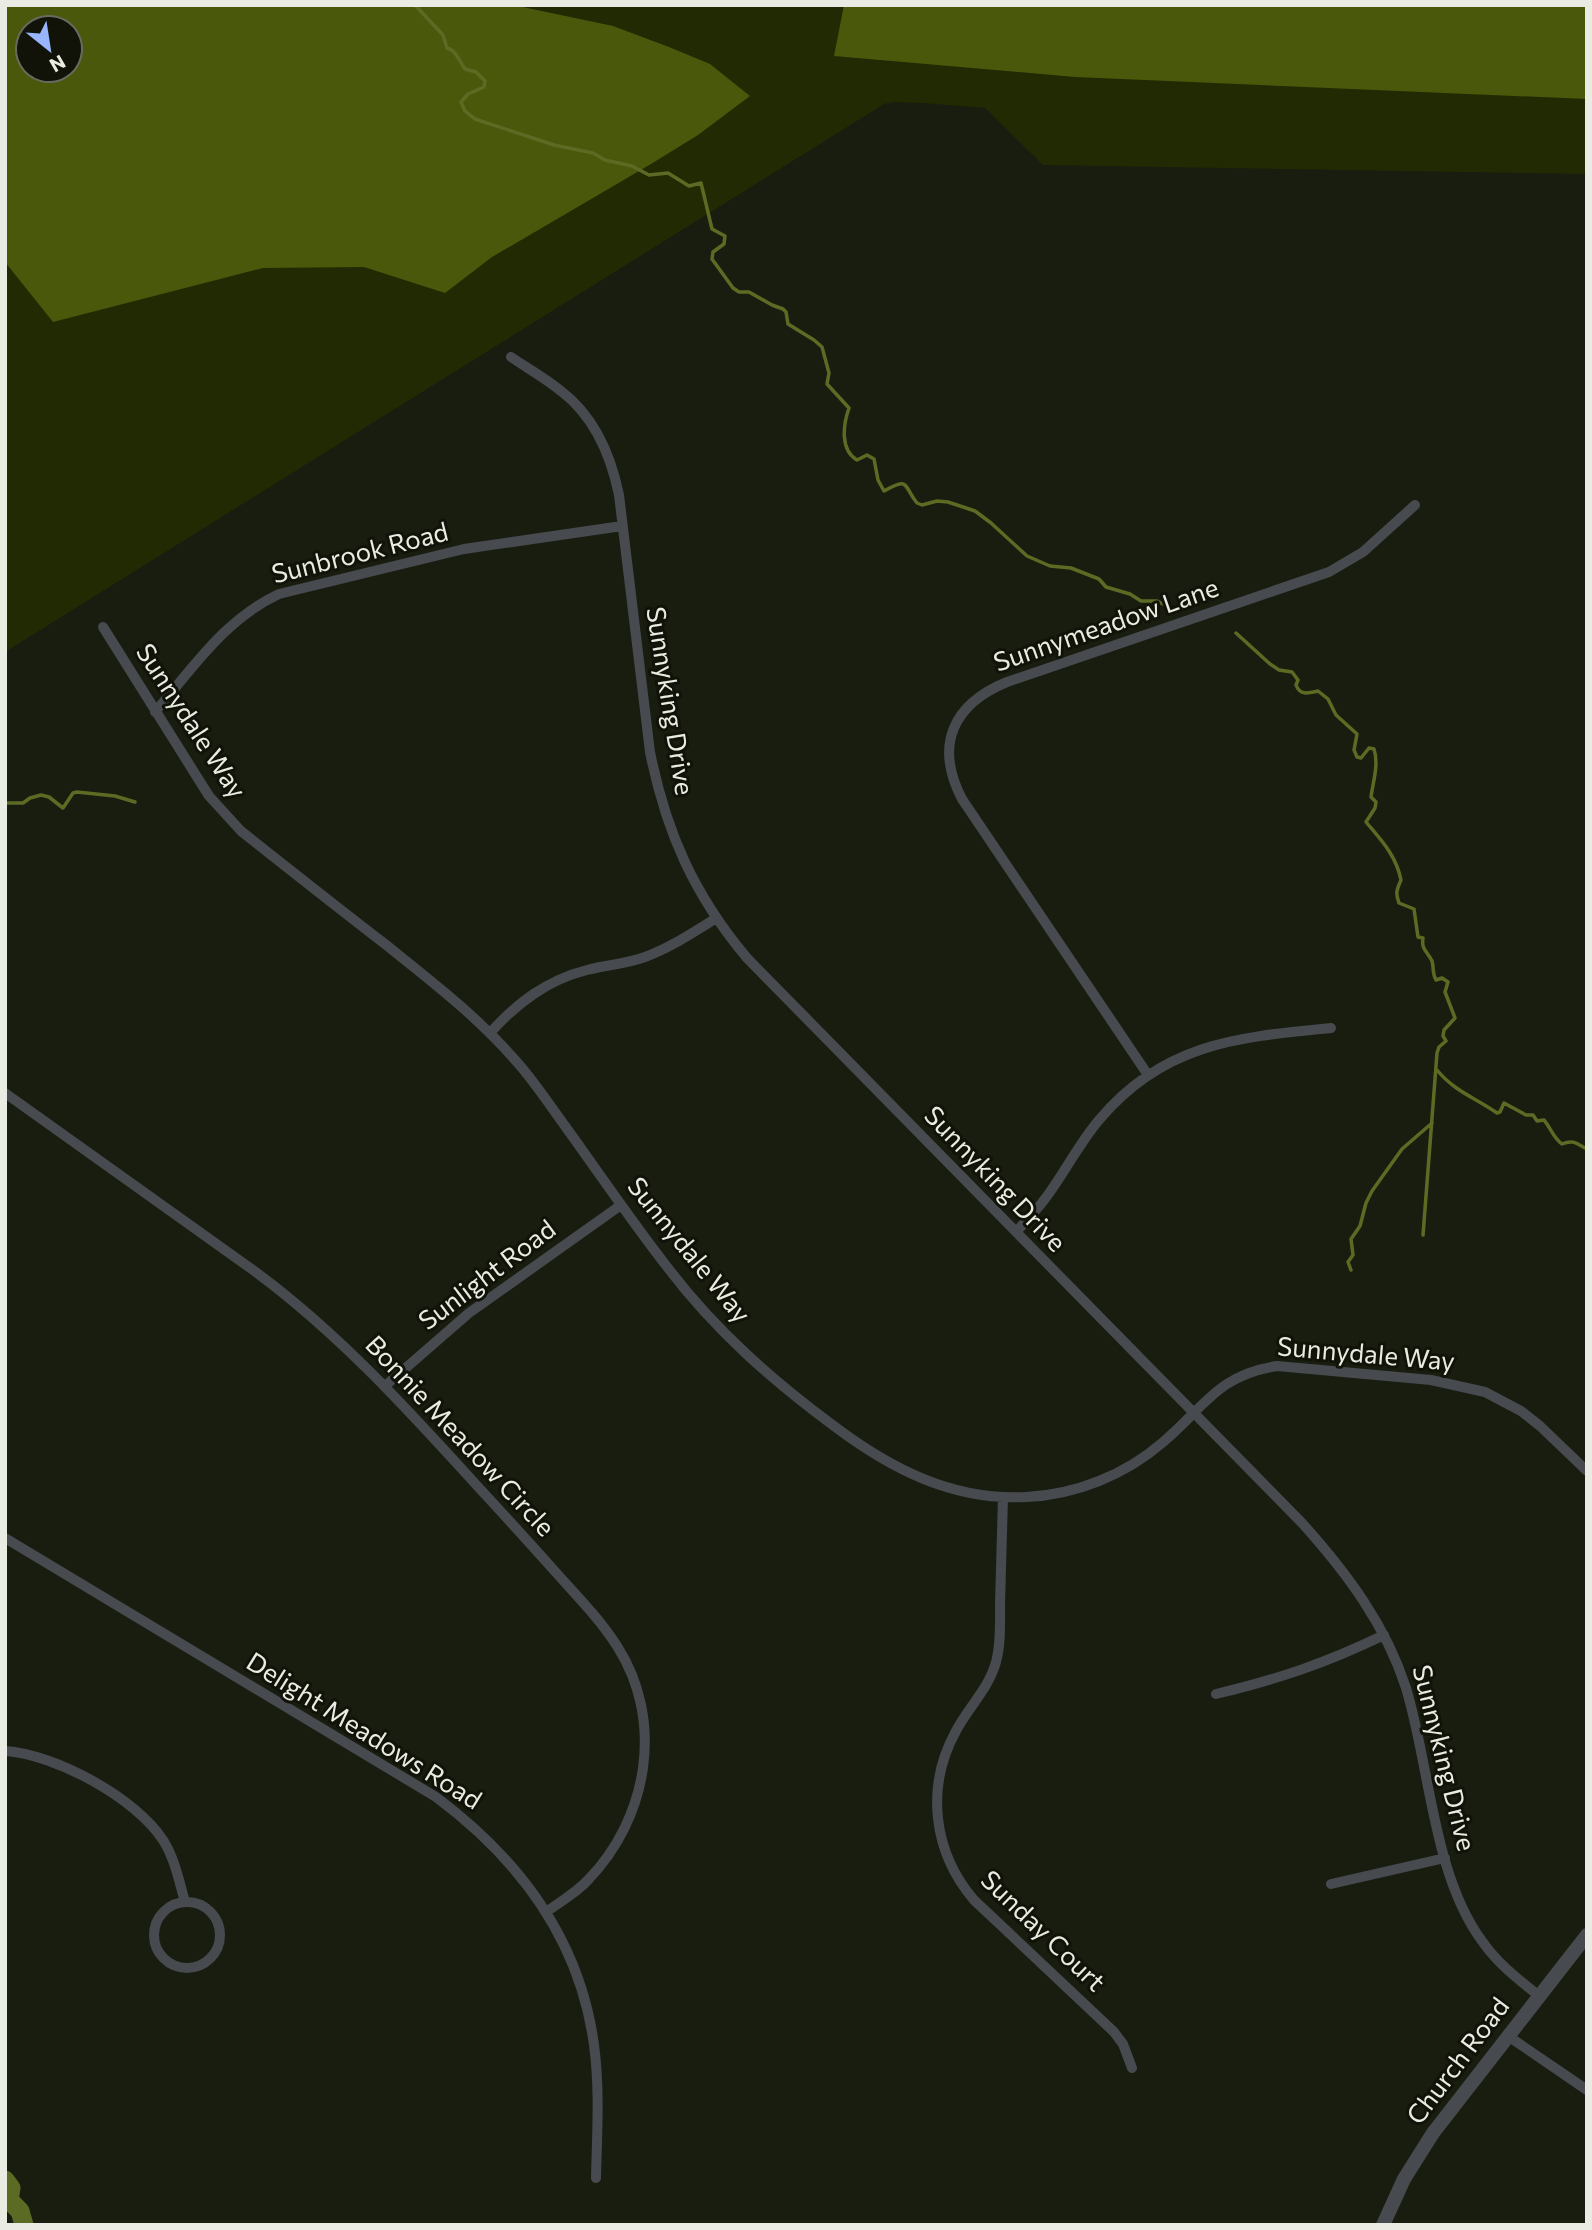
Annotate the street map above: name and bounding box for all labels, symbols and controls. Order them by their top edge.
north arrow [14,14,84,84]
text: N [46,51,70,78]
street label: Sunbrook Road [268,515,451,588]
street label: Sunnymeadow Lane [989,571,1222,677]
street label: Sunnyking Drive [641,604,702,797]
street label: Sunnydale Way [131,637,254,803]
street label: Sunnyking Drive [919,1099,1073,1257]
street label: Sunnydale Way [622,1170,758,1328]
street label: Sunlight Road [412,1212,561,1335]
street label: Bonnie Meadow Circle [360,1328,562,1542]
street label: Sunnydale Way [1276,1329,1456,1376]
street label: Delight Meadows Road [242,1645,488,1815]
street label: Sunnyking Drive [1407,1662,1484,1854]
street label: Sunday Court [976,1863,1112,1997]
street label: Church Road [1399,1991,1515,2130]

